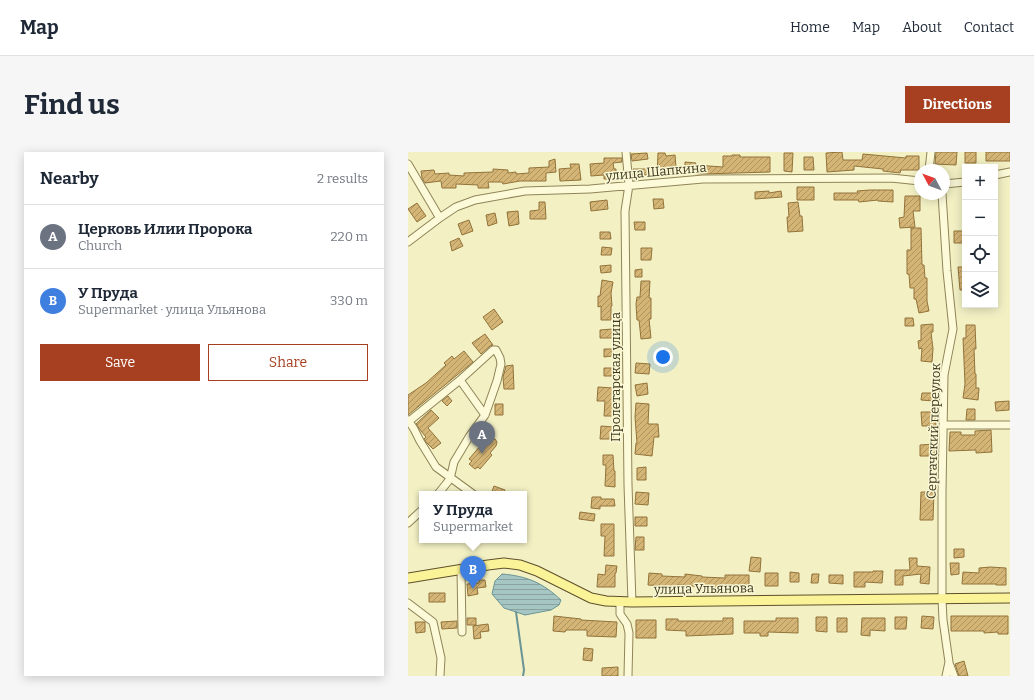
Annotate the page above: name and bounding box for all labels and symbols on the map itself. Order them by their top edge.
street label: улица Шапкина [604,160,707,183]
north arrow [914,164,950,200]
street label: Пролетарская улица [608,312,623,442]
your location [653,347,673,367]
street label: Сергачский переулок [924,362,943,499]
pin: A [469,421,495,454]
pin: B [460,556,486,589]
street label: улица Ульянова [653,580,754,597]

